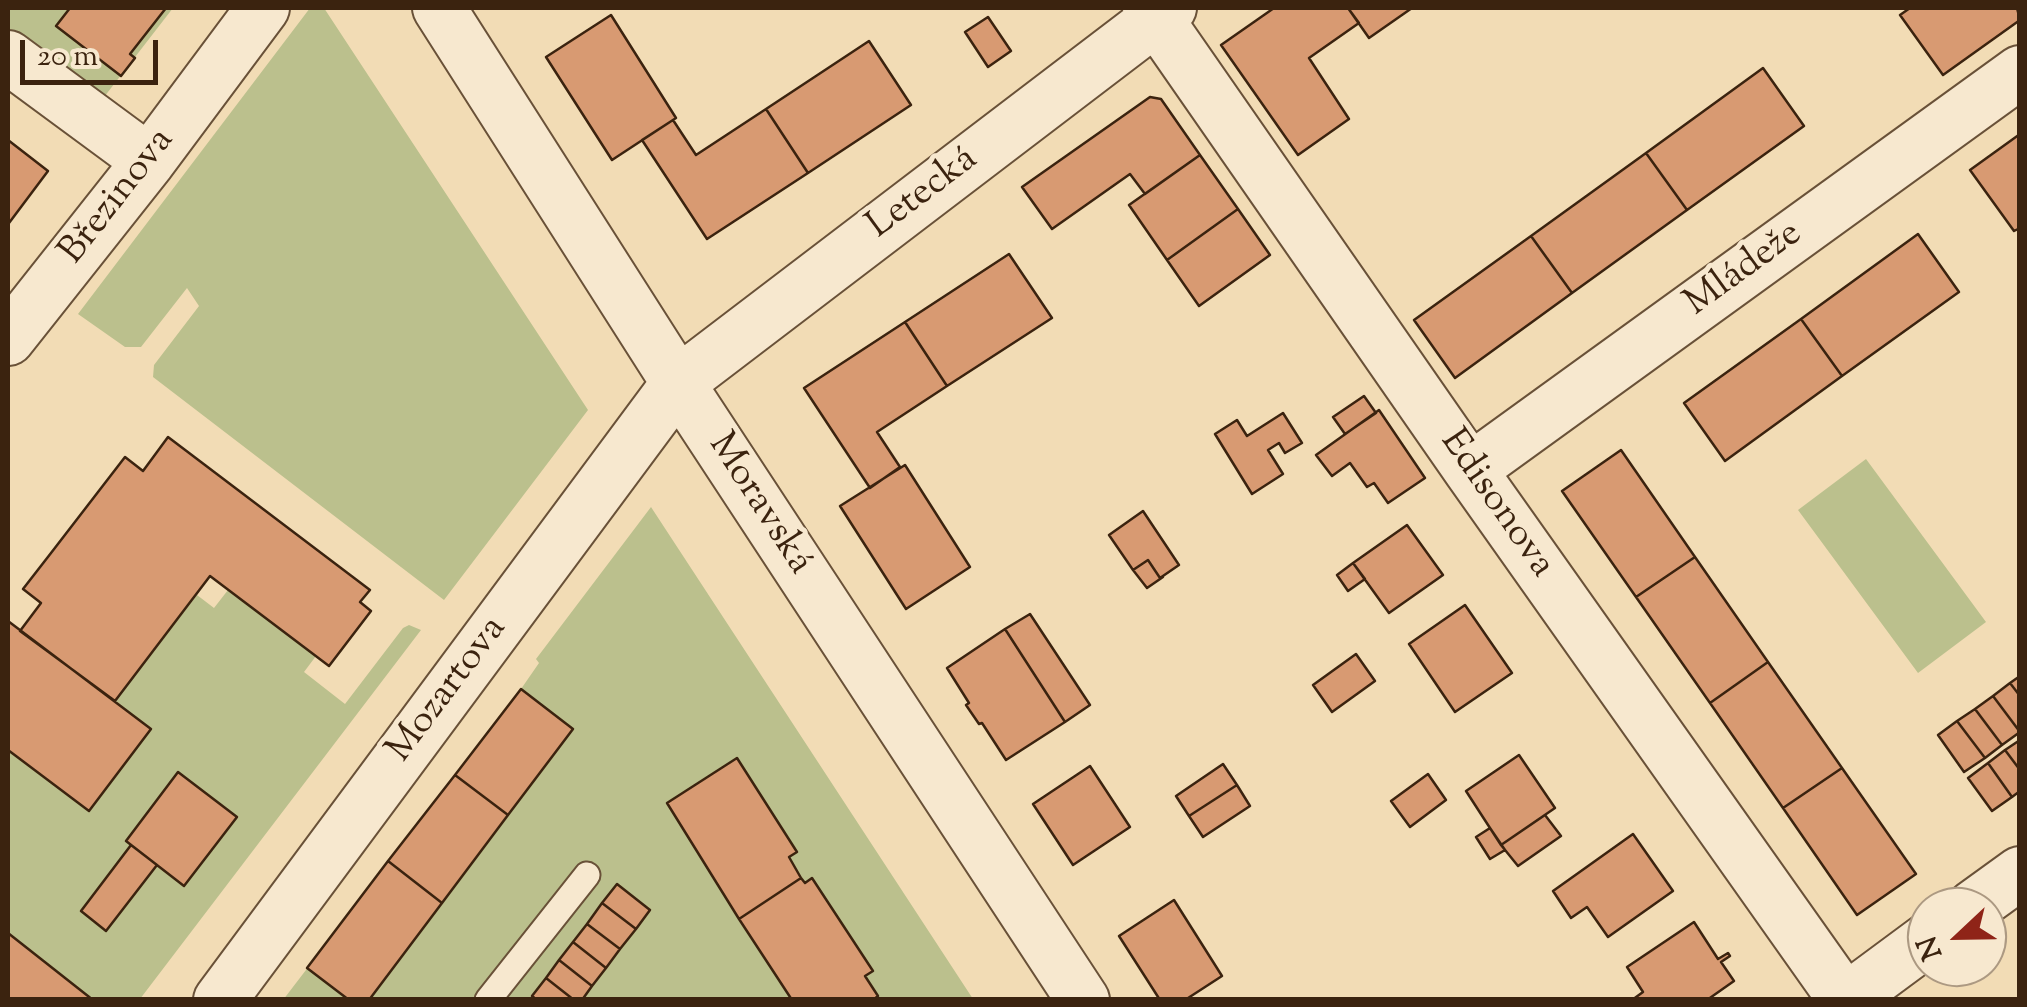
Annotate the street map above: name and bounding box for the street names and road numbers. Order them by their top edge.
street label: Březinova [52,121,186,275]
street label: Letecká [860,139,988,251]
street label: Mládeže [1678,213,1812,329]
street label: Edisonova [1428,422,1562,588]
street label: Moravská [695,426,821,584]
street label: Mozartova [379,609,519,773]

